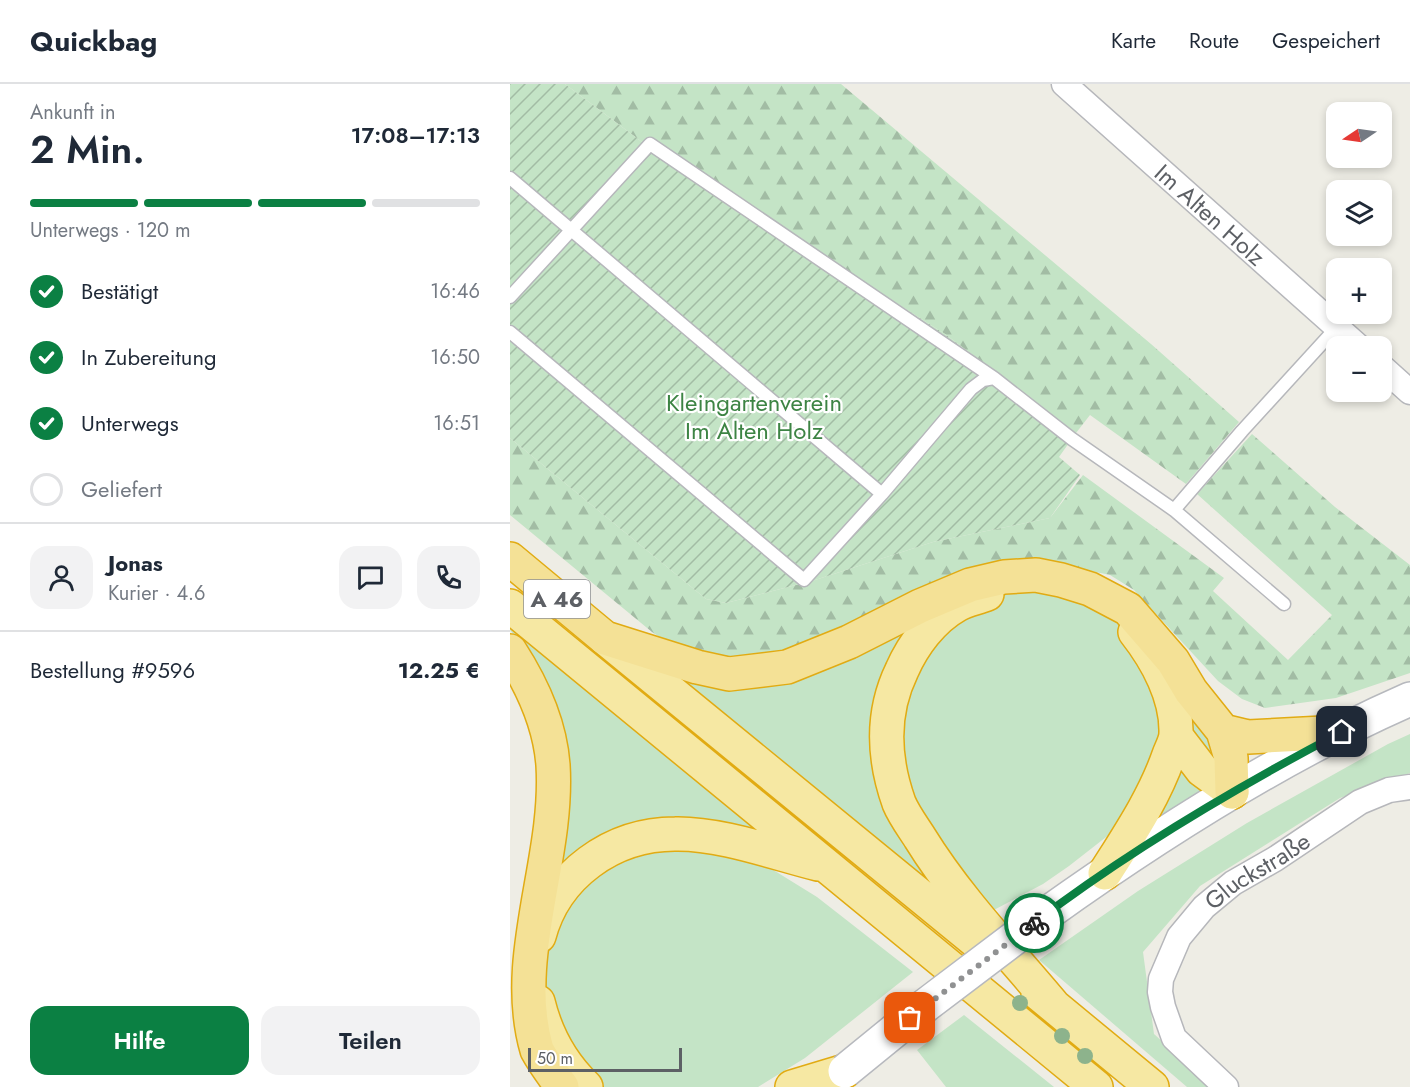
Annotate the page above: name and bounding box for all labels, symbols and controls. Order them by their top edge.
text: Quickbag [30,21,157,62]
text: Karte [1111,26,1156,56]
text: Route [1189,26,1239,56]
text: Gespeichert [1272,26,1380,56]
text: Ankunft in [30,98,116,127]
north arrow [1326,102,1392,168]
map controls [1326,102,1392,402]
text: 17:08–17:13 [351,119,480,151]
text: 2 Min. [30,121,145,178]
street label: Im Alten Holz [1147,155,1273,273]
button: layers [1326,180,1392,246]
text: Unterwegs · 120 m [30,216,191,245]
button: + [1326,258,1392,324]
icon: check [30,275,63,308]
text: Bestätigt [81,275,158,307]
text: 16:46 [430,277,480,306]
button: − [1326,336,1392,402]
icon: check [30,341,63,374]
text: In Zubereitung [81,341,216,373]
text: 16:50 [430,343,480,372]
park label: Kleingartenverein Im Alten Holz [666,385,842,448]
icon: check [30,407,63,440]
text: Unterwegs [81,407,179,439]
text: 16:51 [433,409,480,438]
text: Geliefert [81,473,162,505]
button: person [30,546,93,609]
button: chat [339,546,402,609]
button: phone [417,546,480,609]
text: Jonas [108,547,163,579]
text: Kurier · 4.6 [108,579,206,608]
road number: A 46 [524,580,590,618]
text: Bestellung #9596 [30,654,195,686]
text: 12.25 € [398,654,480,686]
pin [1316,706,1367,757]
icon: home [1325,715,1358,748]
street label: Gluckstraße [1196,823,1317,918]
courier [1004,893,1064,953]
icon: bike [1018,907,1051,940]
pin [884,992,935,1043]
icon: bag [893,1001,926,1034]
button: Hilfe [30,1006,249,1075]
button: Teilen [261,1006,480,1075]
scale bar [528,1045,682,1072]
text: 50 m [537,1047,573,1070]

